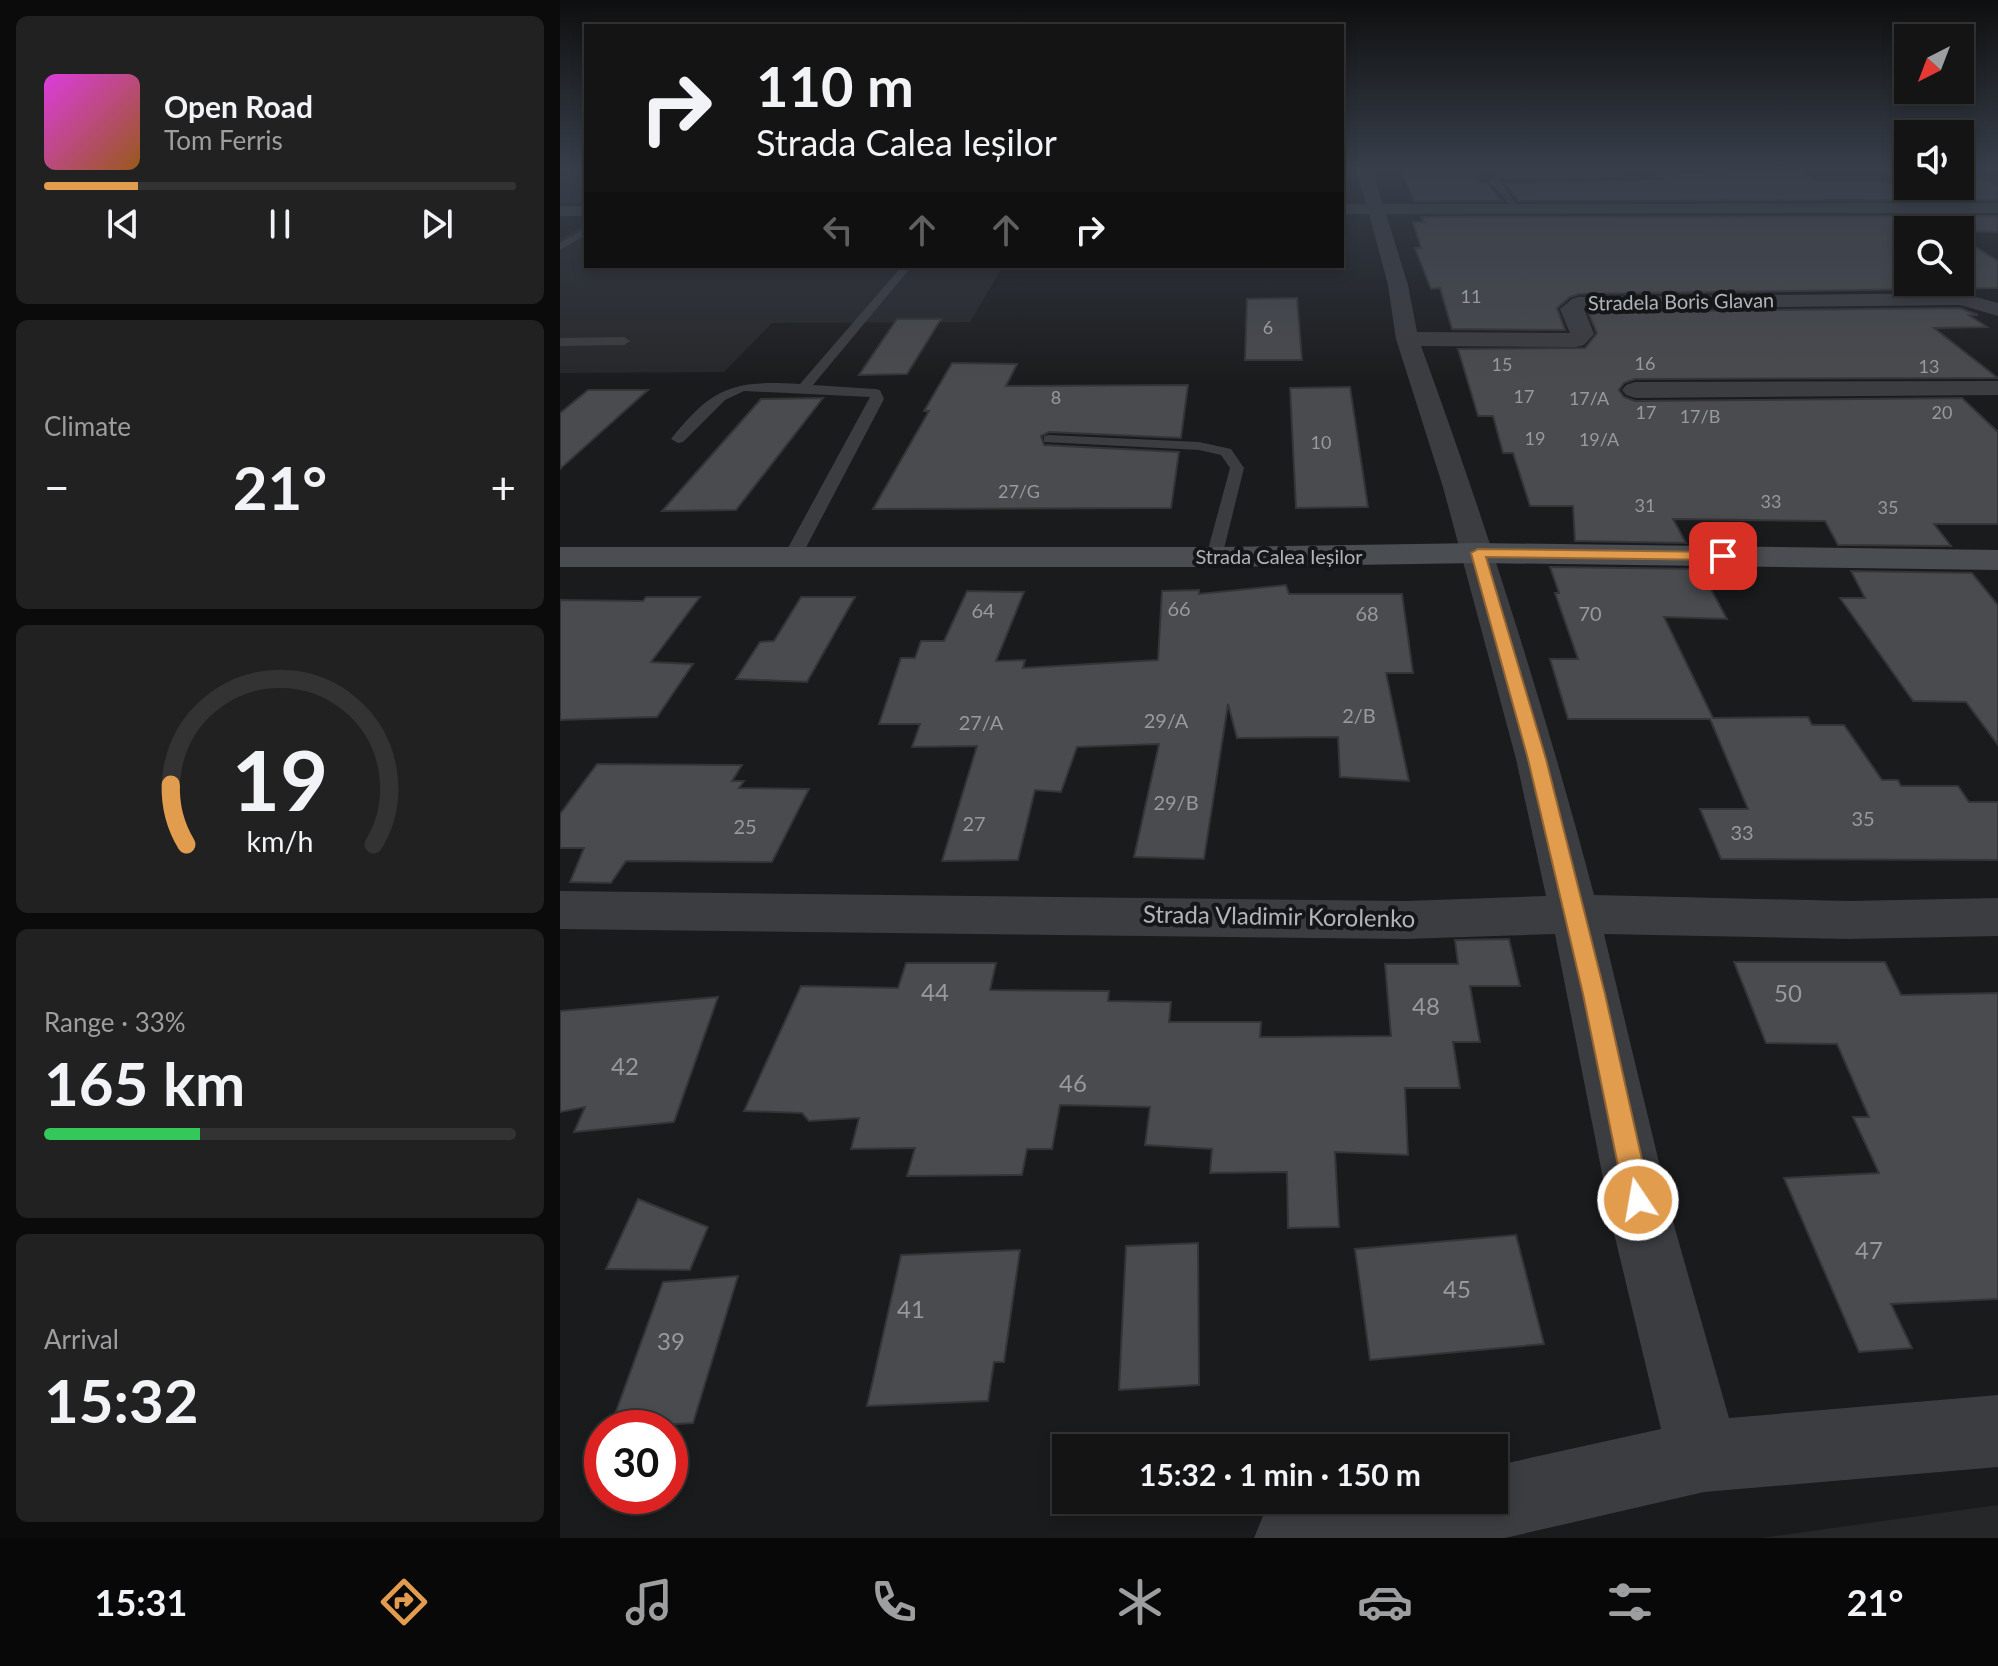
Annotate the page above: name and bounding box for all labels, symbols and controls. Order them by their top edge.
north arrow [1894,24,1974,104]
map controls [1894,24,1974,296]
text: 110 m [756,52,914,119]
icon: right [624,56,728,160]
text: Open Road [164,88,313,124]
text: Strada Calea Ieșilor [756,120,1057,164]
button: sound [1894,120,1974,200]
text: Tom Ferris [164,124,283,156]
icon: previous [101,202,145,246]
icon: pause [258,202,302,246]
icon: next [415,202,459,246]
icon: left [816,208,860,252]
icon: ahead [900,208,944,252]
icon: ahead [984,208,1028,252]
icon: right [1068,208,1112,252]
button: search [1894,216,1974,296]
house number: 11 [1461,285,1481,307]
street label: Stradela Boris Glavan [1588,287,1774,315]
house number: 6 [1263,316,1273,338]
house number: 16 [1635,352,1655,374]
house number: 15 [1492,353,1512,375]
house number: 13 [1919,355,1939,377]
house number: 17 [1514,385,1534,407]
house number: 8 [1051,386,1061,408]
house number: 17/A [1569,387,1610,409]
house number: 17 [1636,401,1656,423]
house number: 20 [1932,401,1952,423]
house number: 17/B [1680,405,1720,427]
text: Climate [44,410,131,442]
house number: 19 [1525,427,1545,449]
house number: 19/A [1579,428,1620,450]
house number: 10 [1311,431,1331,453]
text: 21° [233,451,327,523]
text: − [44,461,70,513]
text: + [490,461,516,513]
house number: 27/G [998,480,1040,502]
house number: 33 [1761,490,1781,512]
house number: 31 [1635,494,1655,516]
house number: 35 [1878,496,1898,518]
pin [1689,522,1757,590]
icon: arrive [1701,534,1745,578]
street label: Strada Calea Ieșilor [1195,544,1363,568]
house number: 66 [1167,596,1191,620]
house number: 64 [971,598,995,622]
house number: 68 [1355,601,1379,625]
house number: 70 [1578,601,1602,625]
house number: 2/B [1342,703,1376,727]
house number: 29/A [1144,708,1189,732]
house number: 27/A [959,710,1004,734]
text: 19 [232,729,328,829]
house number: 29/B [1153,790,1199,814]
house number: 35 [1851,806,1875,830]
house number: 27 [962,811,986,835]
house number: 25 [733,814,757,838]
house number: 33 [1730,820,1754,844]
text: km/h [247,824,313,858]
street label: Strada Vladimir Korolenko [1143,899,1415,932]
house number: 44 [921,977,949,1006]
house number: 50 [1774,978,1802,1007]
house number: 48 [1412,991,1440,1020]
text: Range · 33% [44,1006,186,1038]
text: 165 km [44,1047,245,1119]
house number: 42 [611,1051,639,1080]
house number: 46 [1059,1068,1087,1097]
position arrow [1596,1158,1680,1242]
house number: 47 [1855,1235,1883,1264]
house number: 45 [1443,1274,1471,1303]
house number: 41 [897,1294,925,1323]
text: Arrival [44,1323,119,1355]
house number: 39 [657,1326,685,1355]
text: 15:32 [44,1364,199,1436]
speed limit sign: 30 [584,1410,688,1514]
text: 15:32 · 1 min · 150 m [1139,1456,1421,1492]
icon: directions [376,1574,432,1630]
icon: music [621,1574,677,1630]
icon: phone [866,1574,922,1630]
icon: climate [1112,1574,1168,1630]
icon: car [1357,1574,1413,1630]
icon: filters [1602,1574,1658,1630]
text: 15:31 [95,1580,187,1624]
text: 21° [1847,1580,1903,1624]

